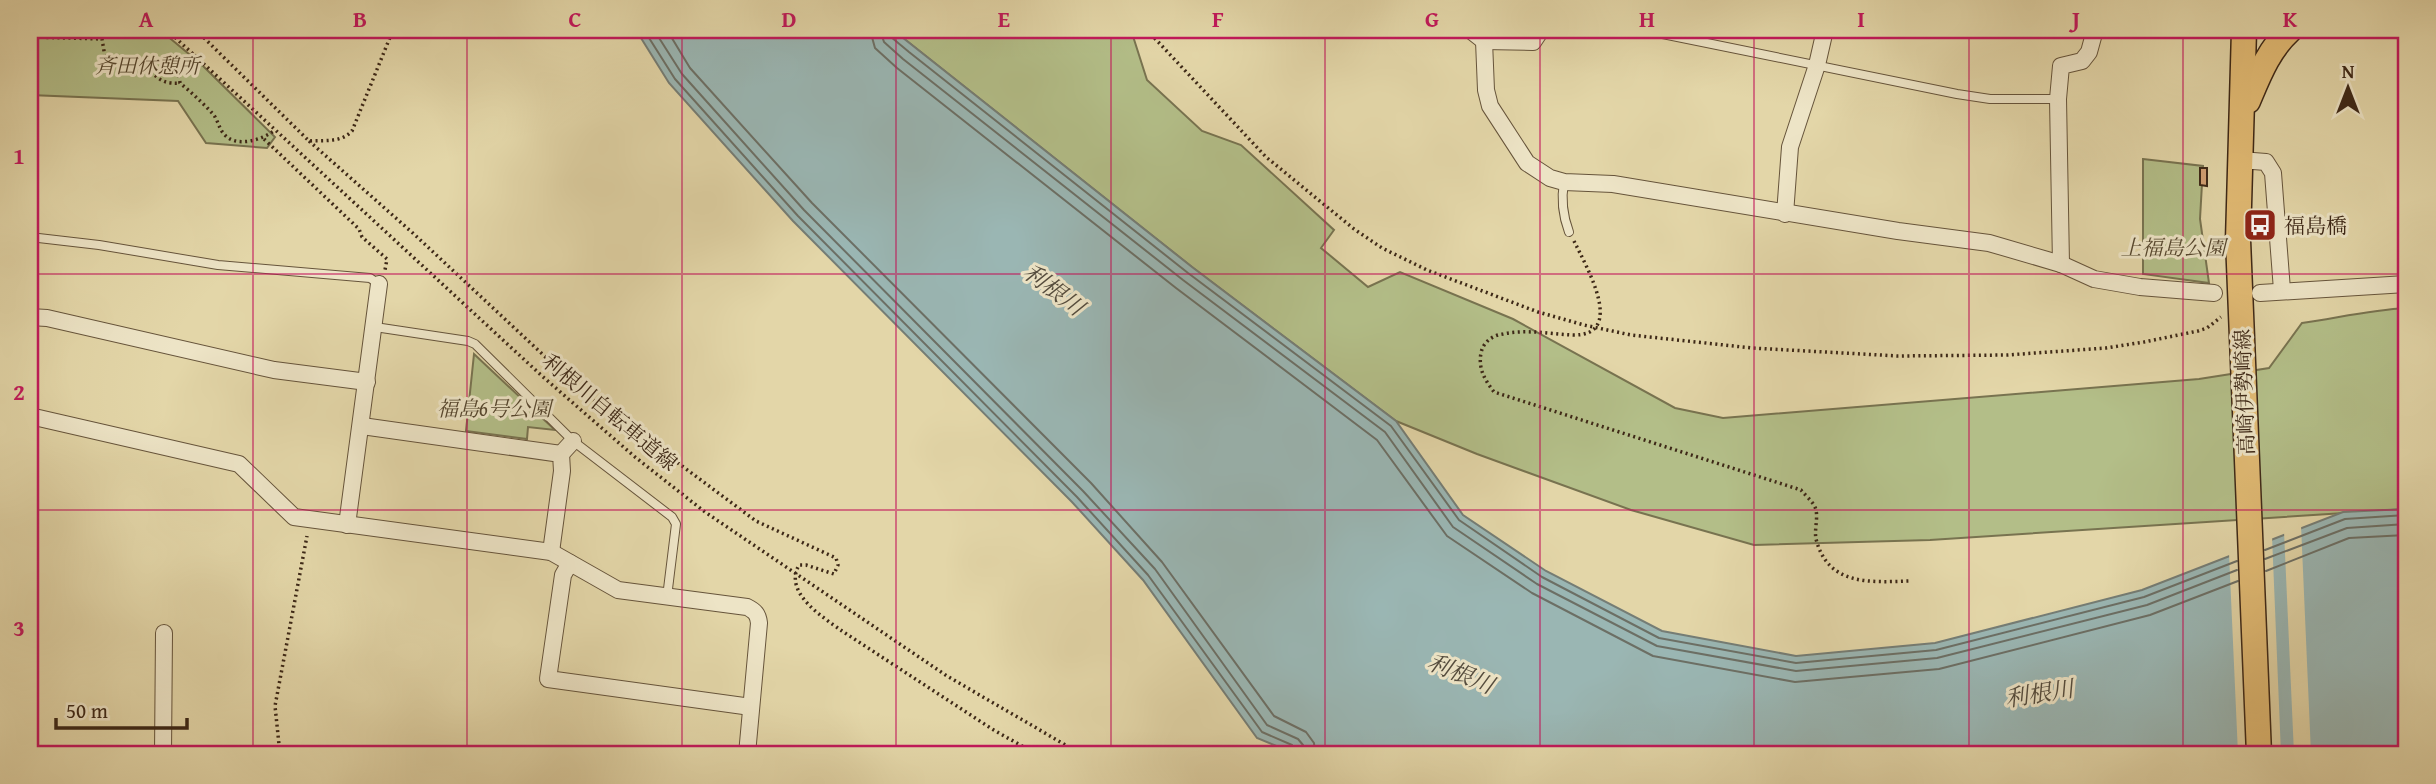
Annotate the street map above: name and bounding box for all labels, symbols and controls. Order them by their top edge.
text: A [139,2,154,35]
text: B [353,2,367,35]
text: C [568,2,582,35]
text: D [782,2,797,35]
text: E [998,2,1010,35]
text: F [1212,2,1224,35]
text: G [1425,2,1439,35]
text: H [1639,2,1655,35]
text: I [1857,2,1865,35]
text: J [2068,2,2080,35]
text: K [2283,2,2298,35]
park label: 斉田休憩所 [95,50,202,81]
north arrow [2314,52,2384,122]
text: N [2342,57,2355,85]
text: 1 [13,139,25,172]
bus stop icon: 福島橋 [2241,206,2279,244]
place label: 福島橋 [2284,210,2347,241]
park label: 上福島公園 [2121,232,2228,263]
water label: 利根川 [1017,255,1094,325]
street label: 高崎伊勢崎線 [2226,328,2262,456]
street label: 利根川自転車道線 [536,346,684,478]
text: 2 [13,375,25,408]
park label: 福島6号公園 [437,393,554,424]
text: 3 [13,611,25,644]
water label: 利根川 [1423,645,1502,702]
water label: 利根川 [2002,671,2079,715]
scale bar [56,686,187,730]
text: 50 m [66,695,108,726]

